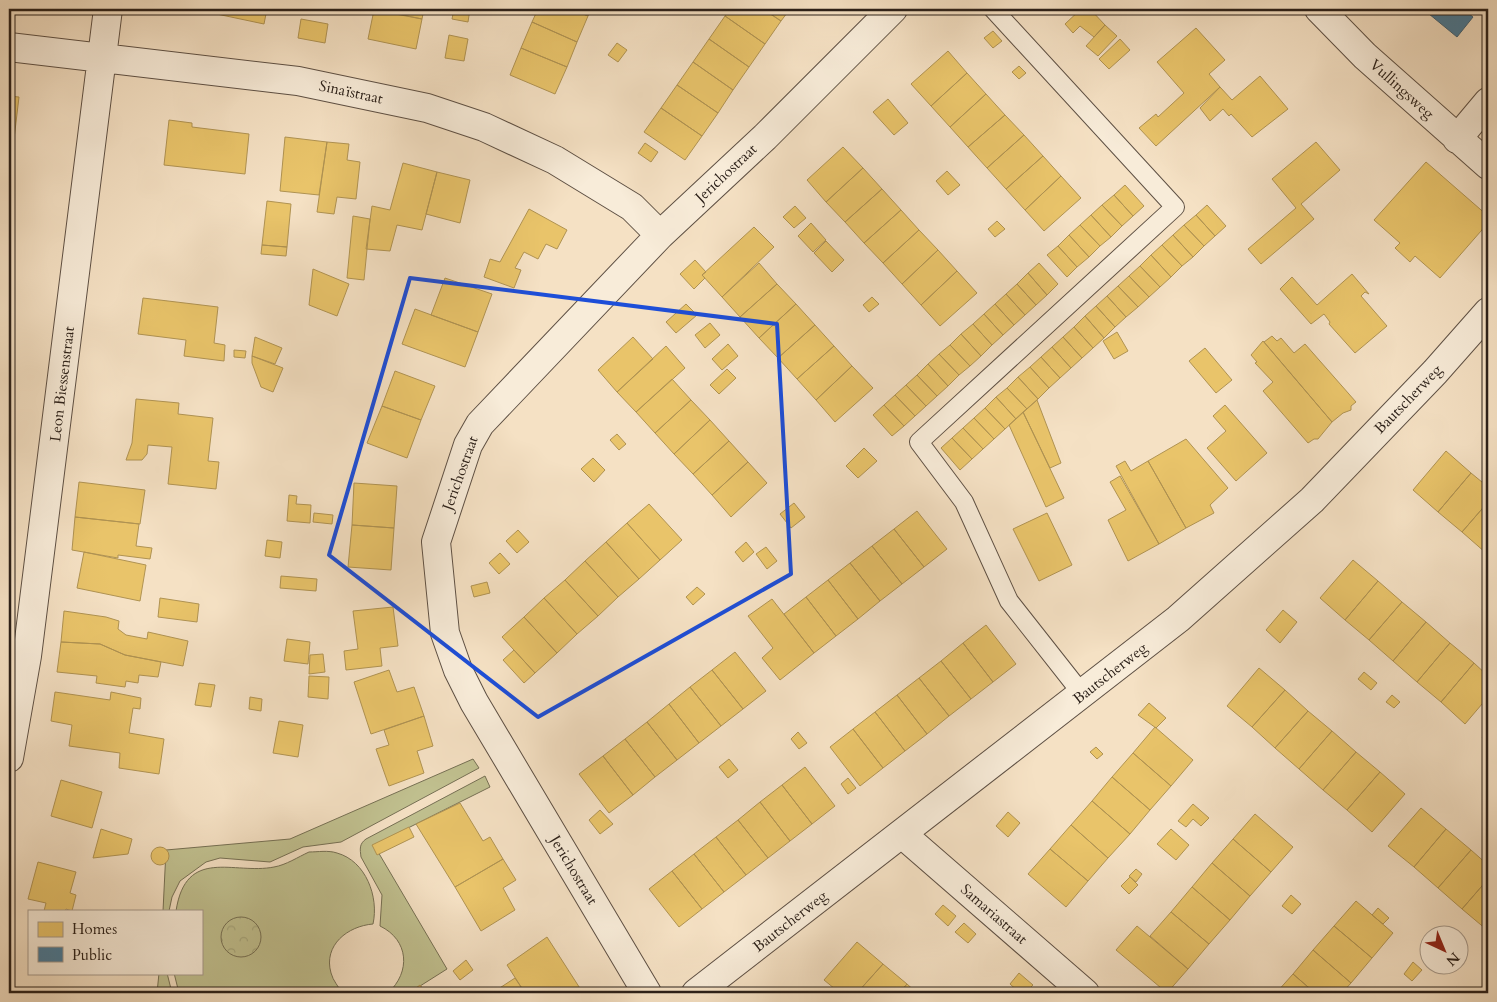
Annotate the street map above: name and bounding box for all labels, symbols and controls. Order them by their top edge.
street label: Vullingsweg [1365,55,1439,124]
street label: Sinaïstraat [317,75,385,109]
street label: Jerichostraat [689,139,761,208]
street label: Leon Biessenstraat [45,325,79,443]
street label: Bautscherweg [1370,360,1447,438]
street label: Jerichostraat [437,433,483,515]
street label: Bautscherweg [1069,637,1152,708]
street label: Jerichostraat [544,830,603,909]
street label: Samariastraat [956,879,1032,949]
street label: Bautscherweg [749,885,832,956]
legend [28,910,202,974]
text: Homes [72,919,117,939]
north arrow [1420,924,1470,974]
text: Public [72,945,112,965]
text: N [1442,948,1464,970]

